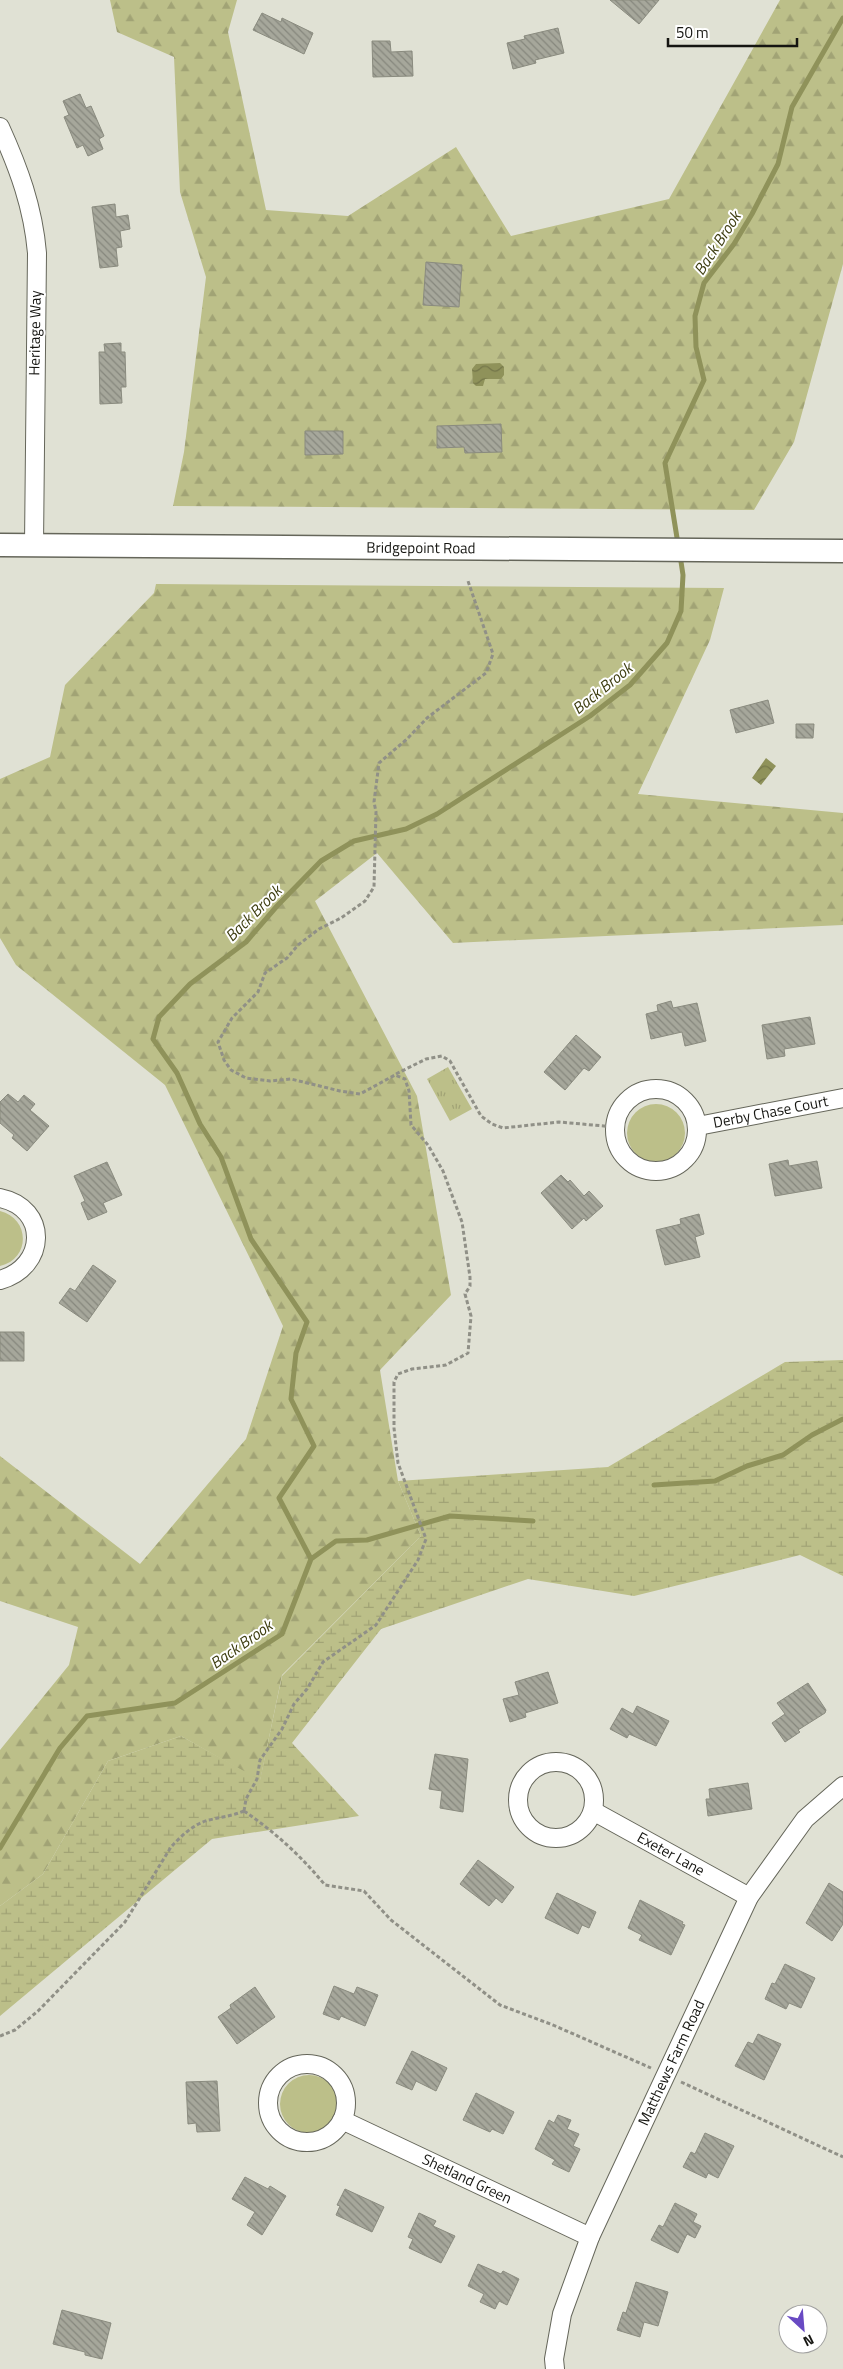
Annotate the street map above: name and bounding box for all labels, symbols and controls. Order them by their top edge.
scale bar [668,15,797,47]
text: 50 m [676,21,709,44]
water label: Back Brook [687,205,748,279]
street label: Heritage Way [22,290,47,376]
street label: Bridgepoint Road [366,536,476,559]
water label: Back Brook [567,655,639,720]
water label: Back Brook [219,878,288,947]
street label: Derby Chase Court [711,1089,831,1134]
water label: Back Brook [205,1613,279,1674]
street label: Exeter Lane [633,1826,709,1881]
street label: Matthews Farm Road [632,1996,710,2129]
street label: Shetland Green [418,2147,516,2209]
north arrow [778,2304,828,2354]
text: N [800,2330,818,2353]

